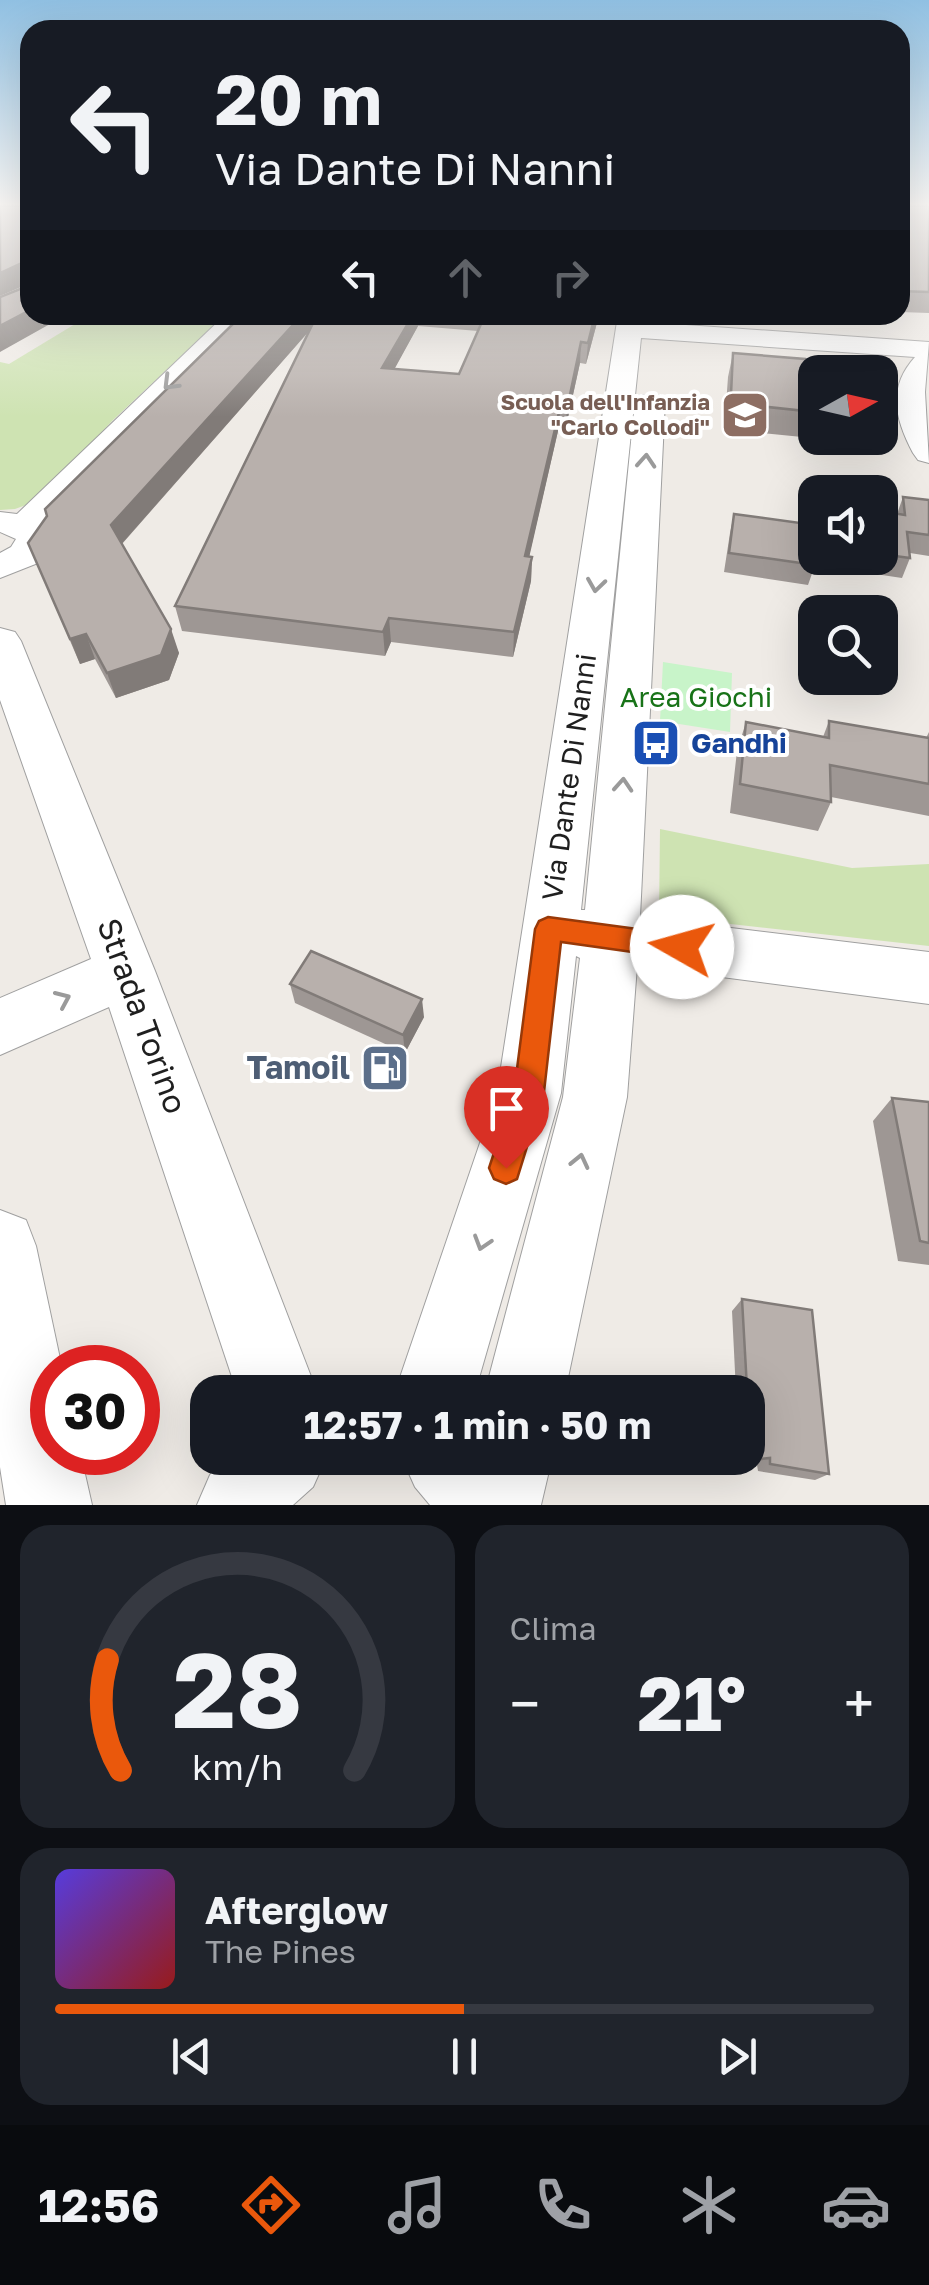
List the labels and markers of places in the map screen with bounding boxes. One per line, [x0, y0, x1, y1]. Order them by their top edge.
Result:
place label: Scuola dell'Infanzia "Carlo Collodi" [500, 388, 710, 440]
school or university icon: Scuola dell'Infanzia "Carlo Collodi" [719, 389, 771, 441]
bus stop icon: Gandhi [630, 717, 682, 769]
place label: Gandhi [691, 726, 787, 759]
fuel station icon: Tamoil [359, 1042, 411, 1094]
place label: Tamoil [247, 1048, 350, 1086]
pin [464, 1066, 549, 1169]

